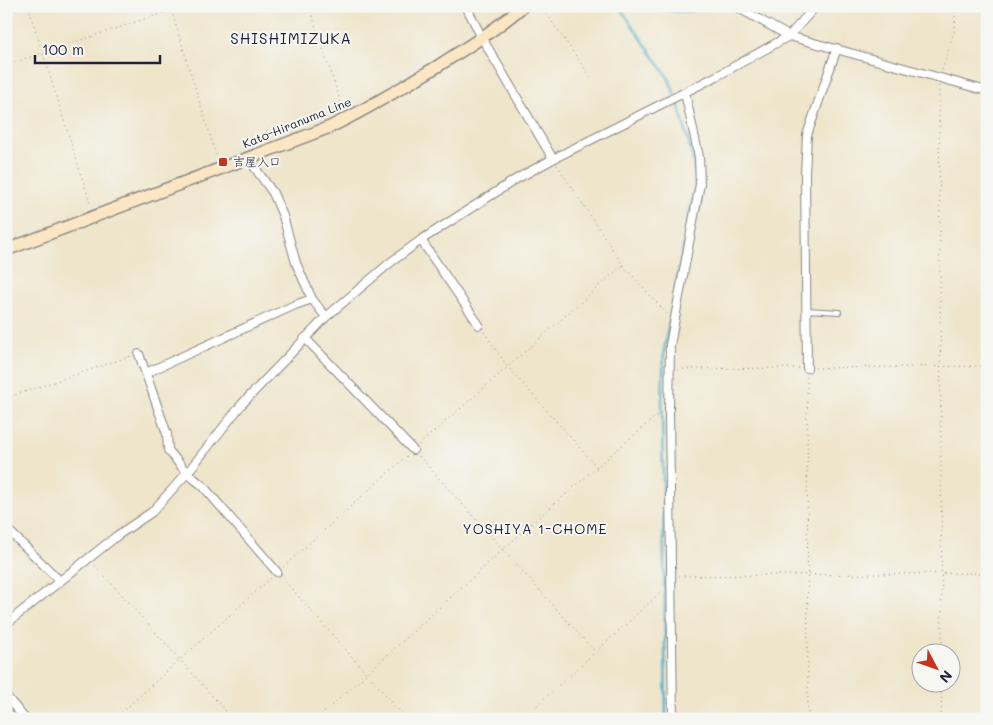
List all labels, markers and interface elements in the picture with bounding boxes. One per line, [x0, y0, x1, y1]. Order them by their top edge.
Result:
district label: SHISHIMIZUKA [230, 28, 352, 48]
scale bar [35, 32, 160, 64]
text: 100 m [42, 39, 84, 59]
street label: Kato-Hiranuma Line [240, 93, 353, 151]
place label: 吉屋入口 [233, 153, 281, 169]
marker: 吉屋入口 [217, 156, 229, 168]
district label: YOSHIYA 1-CHOME [462, 519, 608, 538]
north arrow [910, 642, 960, 692]
text: N [936, 667, 957, 687]

